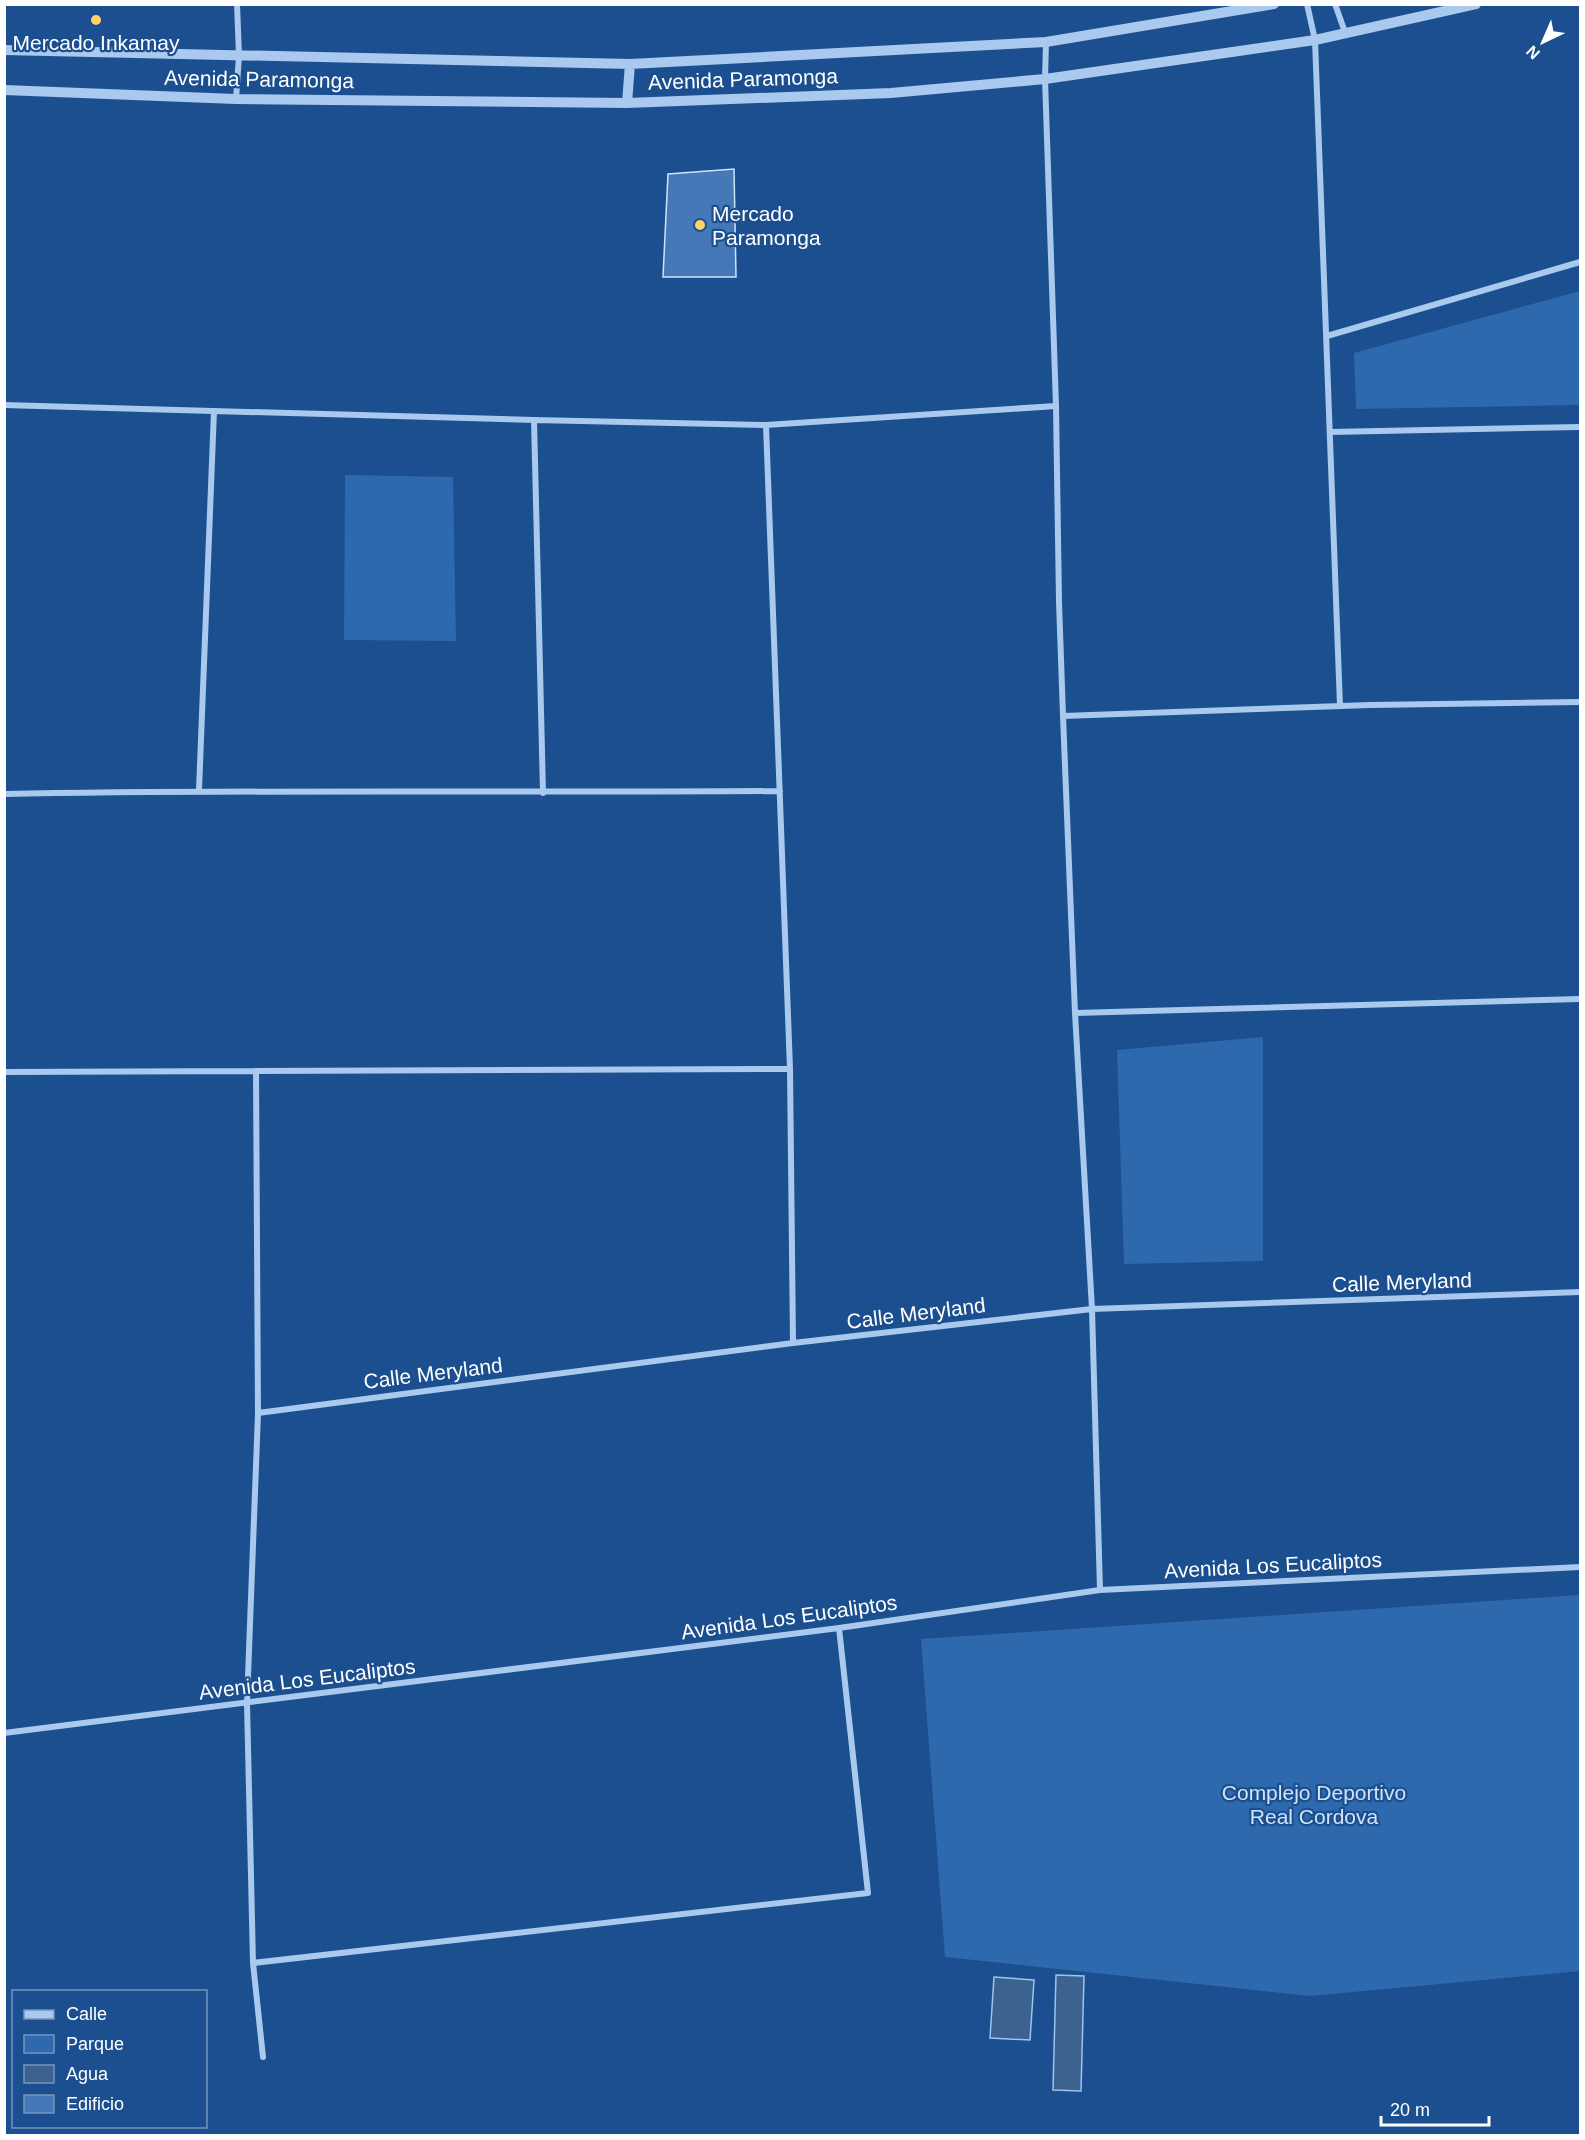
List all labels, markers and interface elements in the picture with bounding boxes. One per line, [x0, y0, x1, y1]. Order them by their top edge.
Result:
north arrow [1513, 12, 1573, 72]
marker: Mercado Inkamay [89, 13, 103, 27]
place label: Mercado Inkamay [13, 31, 180, 54]
text: N [1523, 42, 1543, 63]
street label: Avenida Paramonga [648, 64, 839, 94]
street label: Avenida Paramonga [164, 66, 354, 92]
place label: Mercado Paramonga [712, 202, 821, 249]
marker: Mercado Paramonga [693, 218, 707, 232]
street label: Calle Meryland [1332, 1268, 1472, 1296]
street label: Calle Meryland [845, 1293, 987, 1333]
street label: Calle Meryland [362, 1353, 504, 1393]
street label: Avenida Los Eucaliptos [1164, 1548, 1382, 1582]
street label: Avenida Los Eucaliptos [679, 1590, 899, 1644]
street label: Avenida Los Eucaliptos [197, 1654, 417, 1704]
park label: Complejo Deportivo Real Cordova [1222, 1781, 1406, 1828]
legend [12, 1990, 207, 2128]
text: Calle [66, 2004, 107, 2024]
text: Parque [66, 2034, 124, 2054]
text: Agua [66, 2064, 109, 2084]
scale bar [1381, 2089, 1489, 2127]
text: Edificio [66, 2094, 124, 2114]
text: 20 m [1390, 2100, 1430, 2120]

